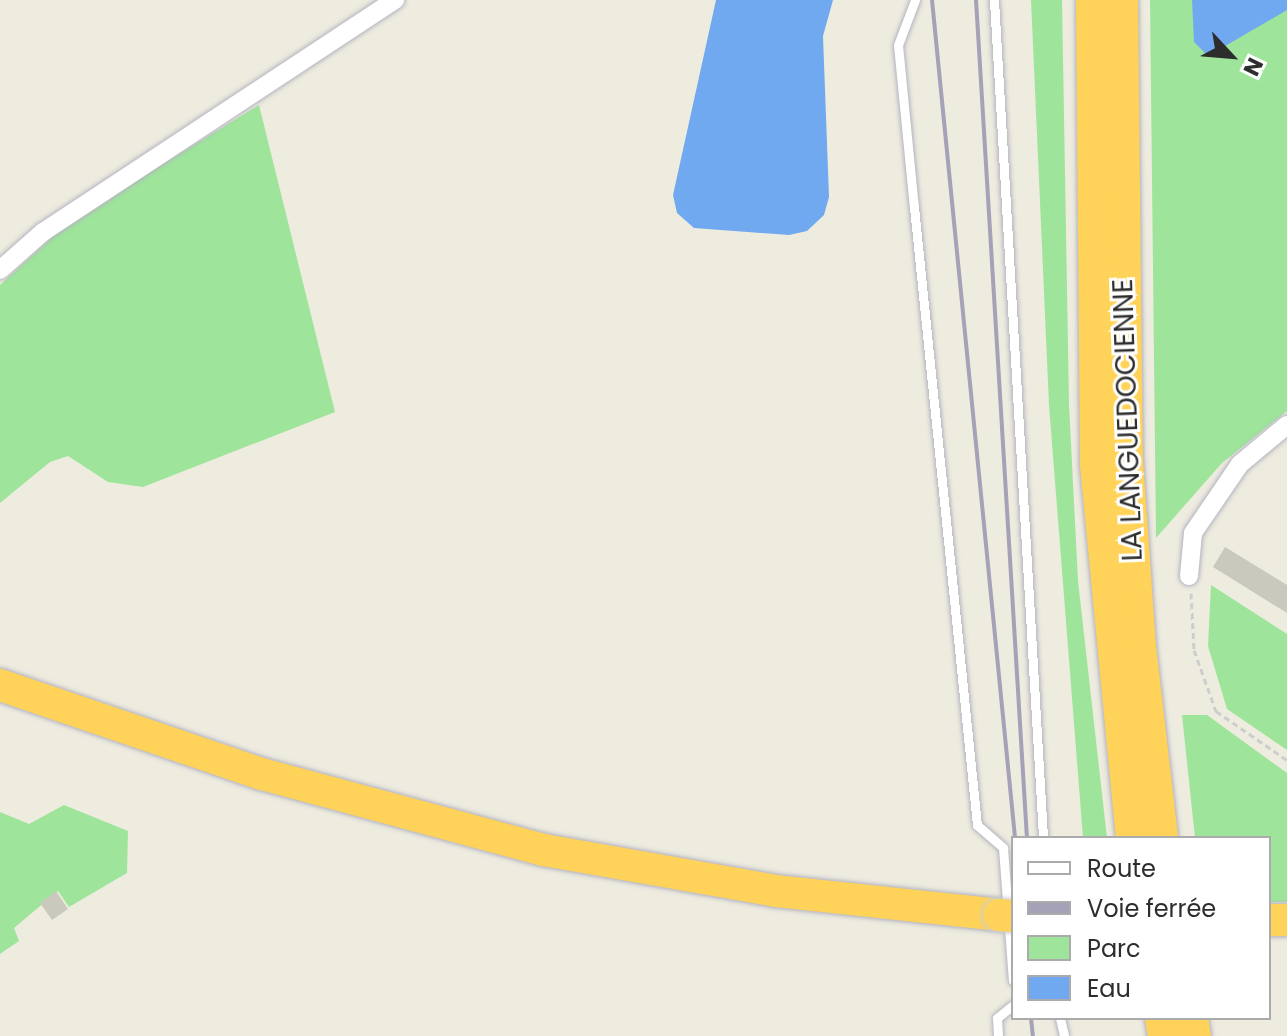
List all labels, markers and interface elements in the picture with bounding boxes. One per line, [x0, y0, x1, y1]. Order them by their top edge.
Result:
north arrow [1191, 16, 1271, 96]
text: N [1235, 53, 1271, 81]
street label: LA LANGUEDOCIENNE [1106, 278, 1150, 562]
legend [1011, 836, 1271, 1020]
text: Route [1087, 852, 1156, 885]
text: Voie ferrée [1087, 892, 1216, 925]
text: Parc [1087, 932, 1141, 965]
text: Eau [1087, 972, 1131, 1005]

